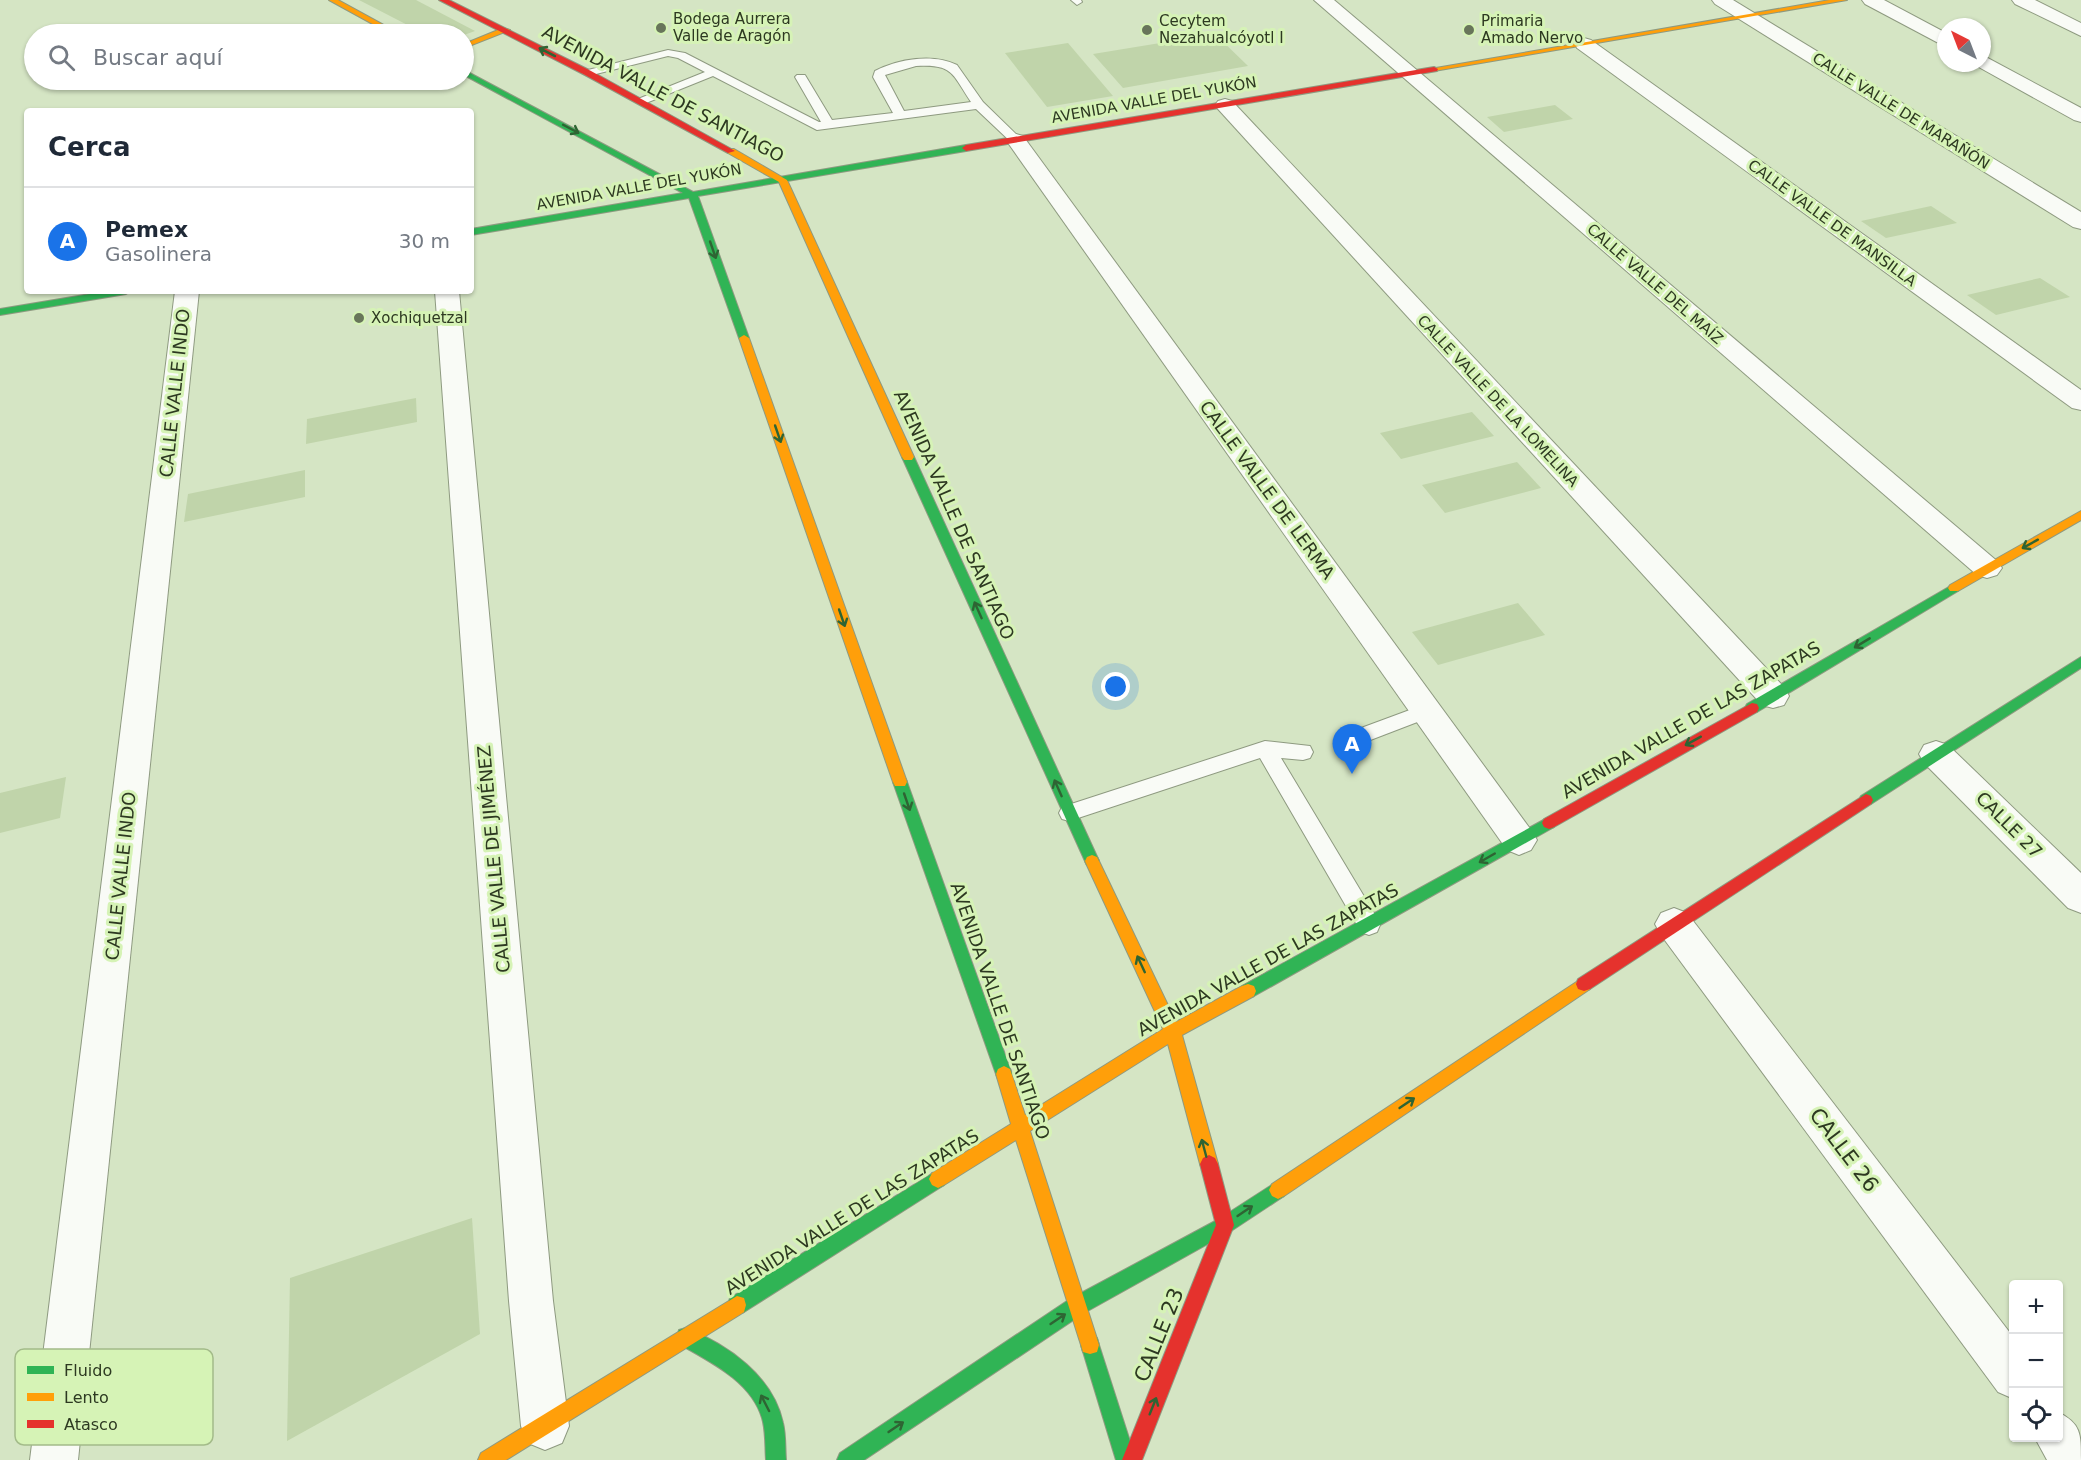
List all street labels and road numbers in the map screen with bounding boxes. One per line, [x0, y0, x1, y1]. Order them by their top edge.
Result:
street label: AVENIDA VALLE DE SANTIAGO [539, 21, 788, 166]
street label: CALLE VALLE DE MARAÑÓN [1809, 48, 1993, 173]
street label: AVENIDA VALLE DEL YUKÓN [1050, 72, 1258, 127]
street label: CALLE VALLE DE MANSILLA [1744, 156, 1920, 291]
street label: AVENIDA VALLE DEL YUKÓN [535, 159, 743, 214]
street label: CALLE VALLE DEL MAÍZ [1583, 219, 1727, 348]
street label: CALLE VALLE INDO [155, 308, 194, 478]
street label: CALLE VALLE DE LA LOMELINA [1414, 311, 1583, 491]
street label: AVENIDA VALLE DE SANTIAGO [890, 387, 1019, 643]
street label: CALLE VALLE DE LERMA [1196, 396, 1340, 584]
street label: AVENIDA VALLE DE LAS ZAPATAS [1558, 637, 1824, 802]
street label: CALLE VALLE DE JIMÉNEZ [473, 744, 514, 974]
street label: CALLE 27 [1972, 787, 2047, 862]
street label: CALLE VALLE INDO [101, 791, 140, 961]
street label: AVENIDA VALLE DE SANTIAGO [946, 879, 1054, 1142]
street label: AVENIDA VALLE DE LAS ZAPATAS [1134, 879, 1402, 1040]
street label: CALLE 26 [1805, 1103, 1883, 1197]
street label: AVENIDA VALLE DE LAS ZAPATAS [721, 1124, 983, 1299]
street label: CALLE 23 [1129, 1285, 1189, 1385]

